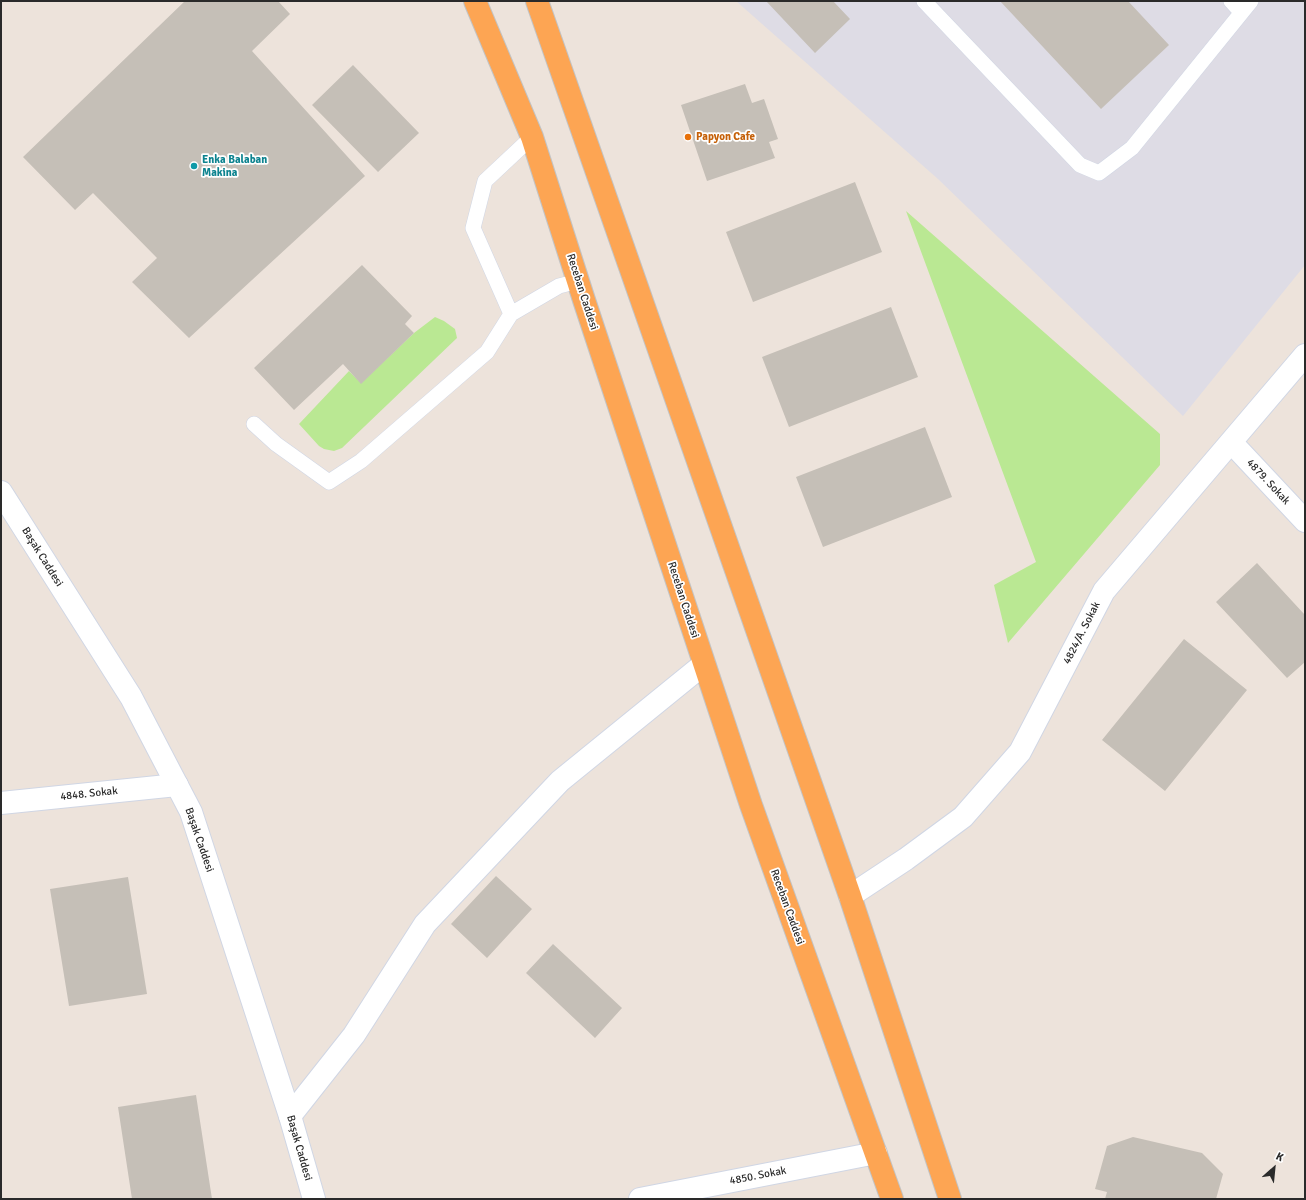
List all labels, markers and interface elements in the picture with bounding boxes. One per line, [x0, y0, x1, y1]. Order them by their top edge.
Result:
place label: Papyon Cafe [696, 130, 755, 144]
marker: Papyon Cafe [683, 132, 693, 142]
place label: Enka Balaban Makina [202, 153, 267, 179]
marker: Enka Balaban Makina [189, 161, 199, 171]
street label: Receban Caddesi [563, 252, 601, 332]
street label: 4879. Sokak [1244, 456, 1292, 508]
street label: Başak Caddesi [18, 525, 66, 589]
street label: Receban Caddesi [664, 560, 702, 640]
street label: 4824/A. Sokak [1061, 600, 1103, 666]
street label: 4848. Sokak [60, 784, 118, 804]
street label: Başak Caddesi [182, 806, 216, 874]
street label: Receban Caddesi [767, 867, 807, 947]
street label: Başak Caddesi [283, 1114, 315, 1182]
north arrow [1254, 1148, 1294, 1188]
text: K [1274, 1150, 1286, 1164]
street label: 4850. Sokak [729, 1164, 787, 1188]

